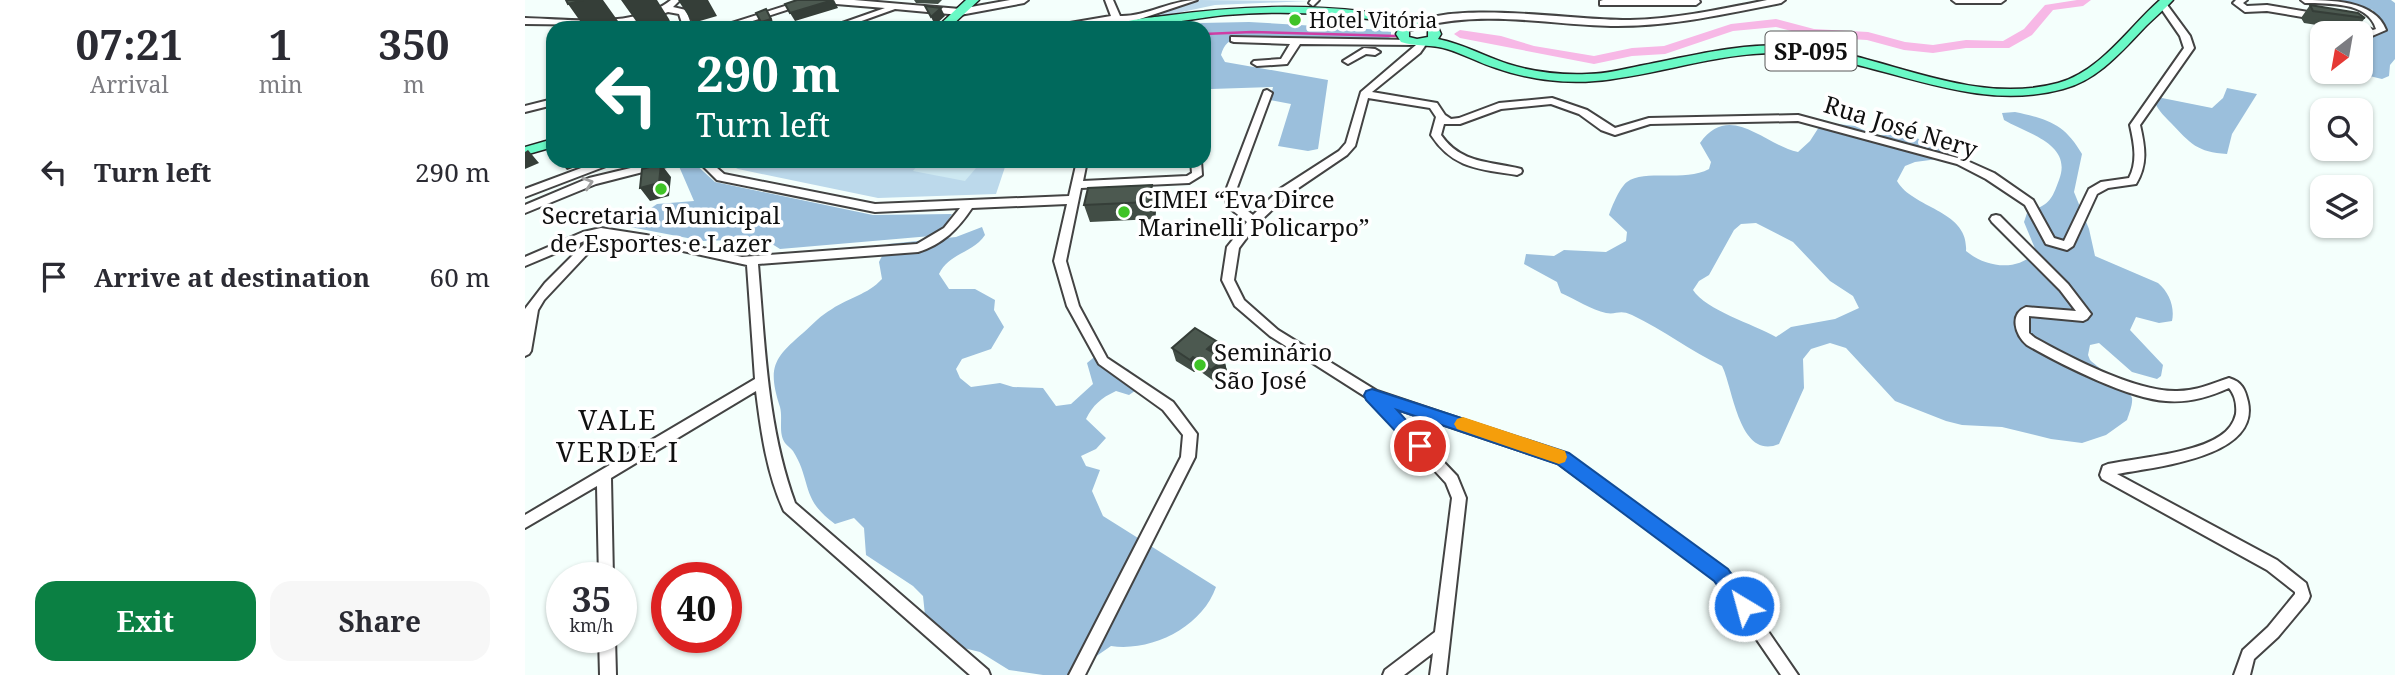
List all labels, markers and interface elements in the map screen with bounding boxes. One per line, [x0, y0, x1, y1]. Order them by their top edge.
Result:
place label: Hotel Vitória [1309, 6, 1437, 34]
marker: Hotel Vitória [1287, 12, 1303, 28]
text: 07:21 [76, 15, 183, 72]
text: 1 [269, 15, 293, 72]
text: 350 [378, 15, 449, 72]
north arrow [2310, 21, 2373, 84]
map controls [2310, 21, 2373, 238]
road number: SP-095 [1765, 32, 1857, 70]
text: 290 m [696, 40, 840, 106]
icon: left [581, 49, 672, 140]
text: Arrival [90, 68, 169, 100]
text: min [259, 68, 303, 100]
text: m [403, 68, 425, 100]
street label: Rua José Nery [1820, 87, 1982, 165]
button: search [2310, 98, 2373, 161]
text: Turn left [696, 103, 830, 146]
icon: left [35, 153, 73, 191]
text: Turn left [94, 154, 211, 190]
text: 290 m [415, 154, 490, 190]
button: layers [2310, 175, 2373, 238]
one-way arrow [582, 177, 594, 191]
marker: Secretaria Municipal de Esportes e Lazer [653, 181, 669, 197]
place label: CIMEI “Eva Dirce Marinelli Policarpo” [1138, 182, 1370, 243]
place label: Secretaria Municipal de Esportes e Lazer [542, 198, 781, 259]
marker: CIMEI “Eva Dirce Marinelli Policarpo” [1116, 204, 1132, 220]
icon: arrive [35, 258, 73, 296]
text: Arrive at destination [94, 259, 370, 295]
text: 60 m [430, 259, 490, 295]
place label: Seminário São José [1214, 335, 1332, 396]
marker: Seminário São José [1192, 357, 1208, 373]
district label: VALE VERDE I [556, 400, 680, 470]
pin [1390, 416, 1450, 476]
icon: arrive [1401, 427, 1439, 465]
speed limit sign: 40 [651, 562, 742, 653]
position arrow [1707, 569, 1781, 643]
text: 35 [572, 575, 611, 622]
button: Exit [35, 581, 256, 661]
button: Share [270, 581, 490, 661]
text: km/h [569, 613, 614, 637]

